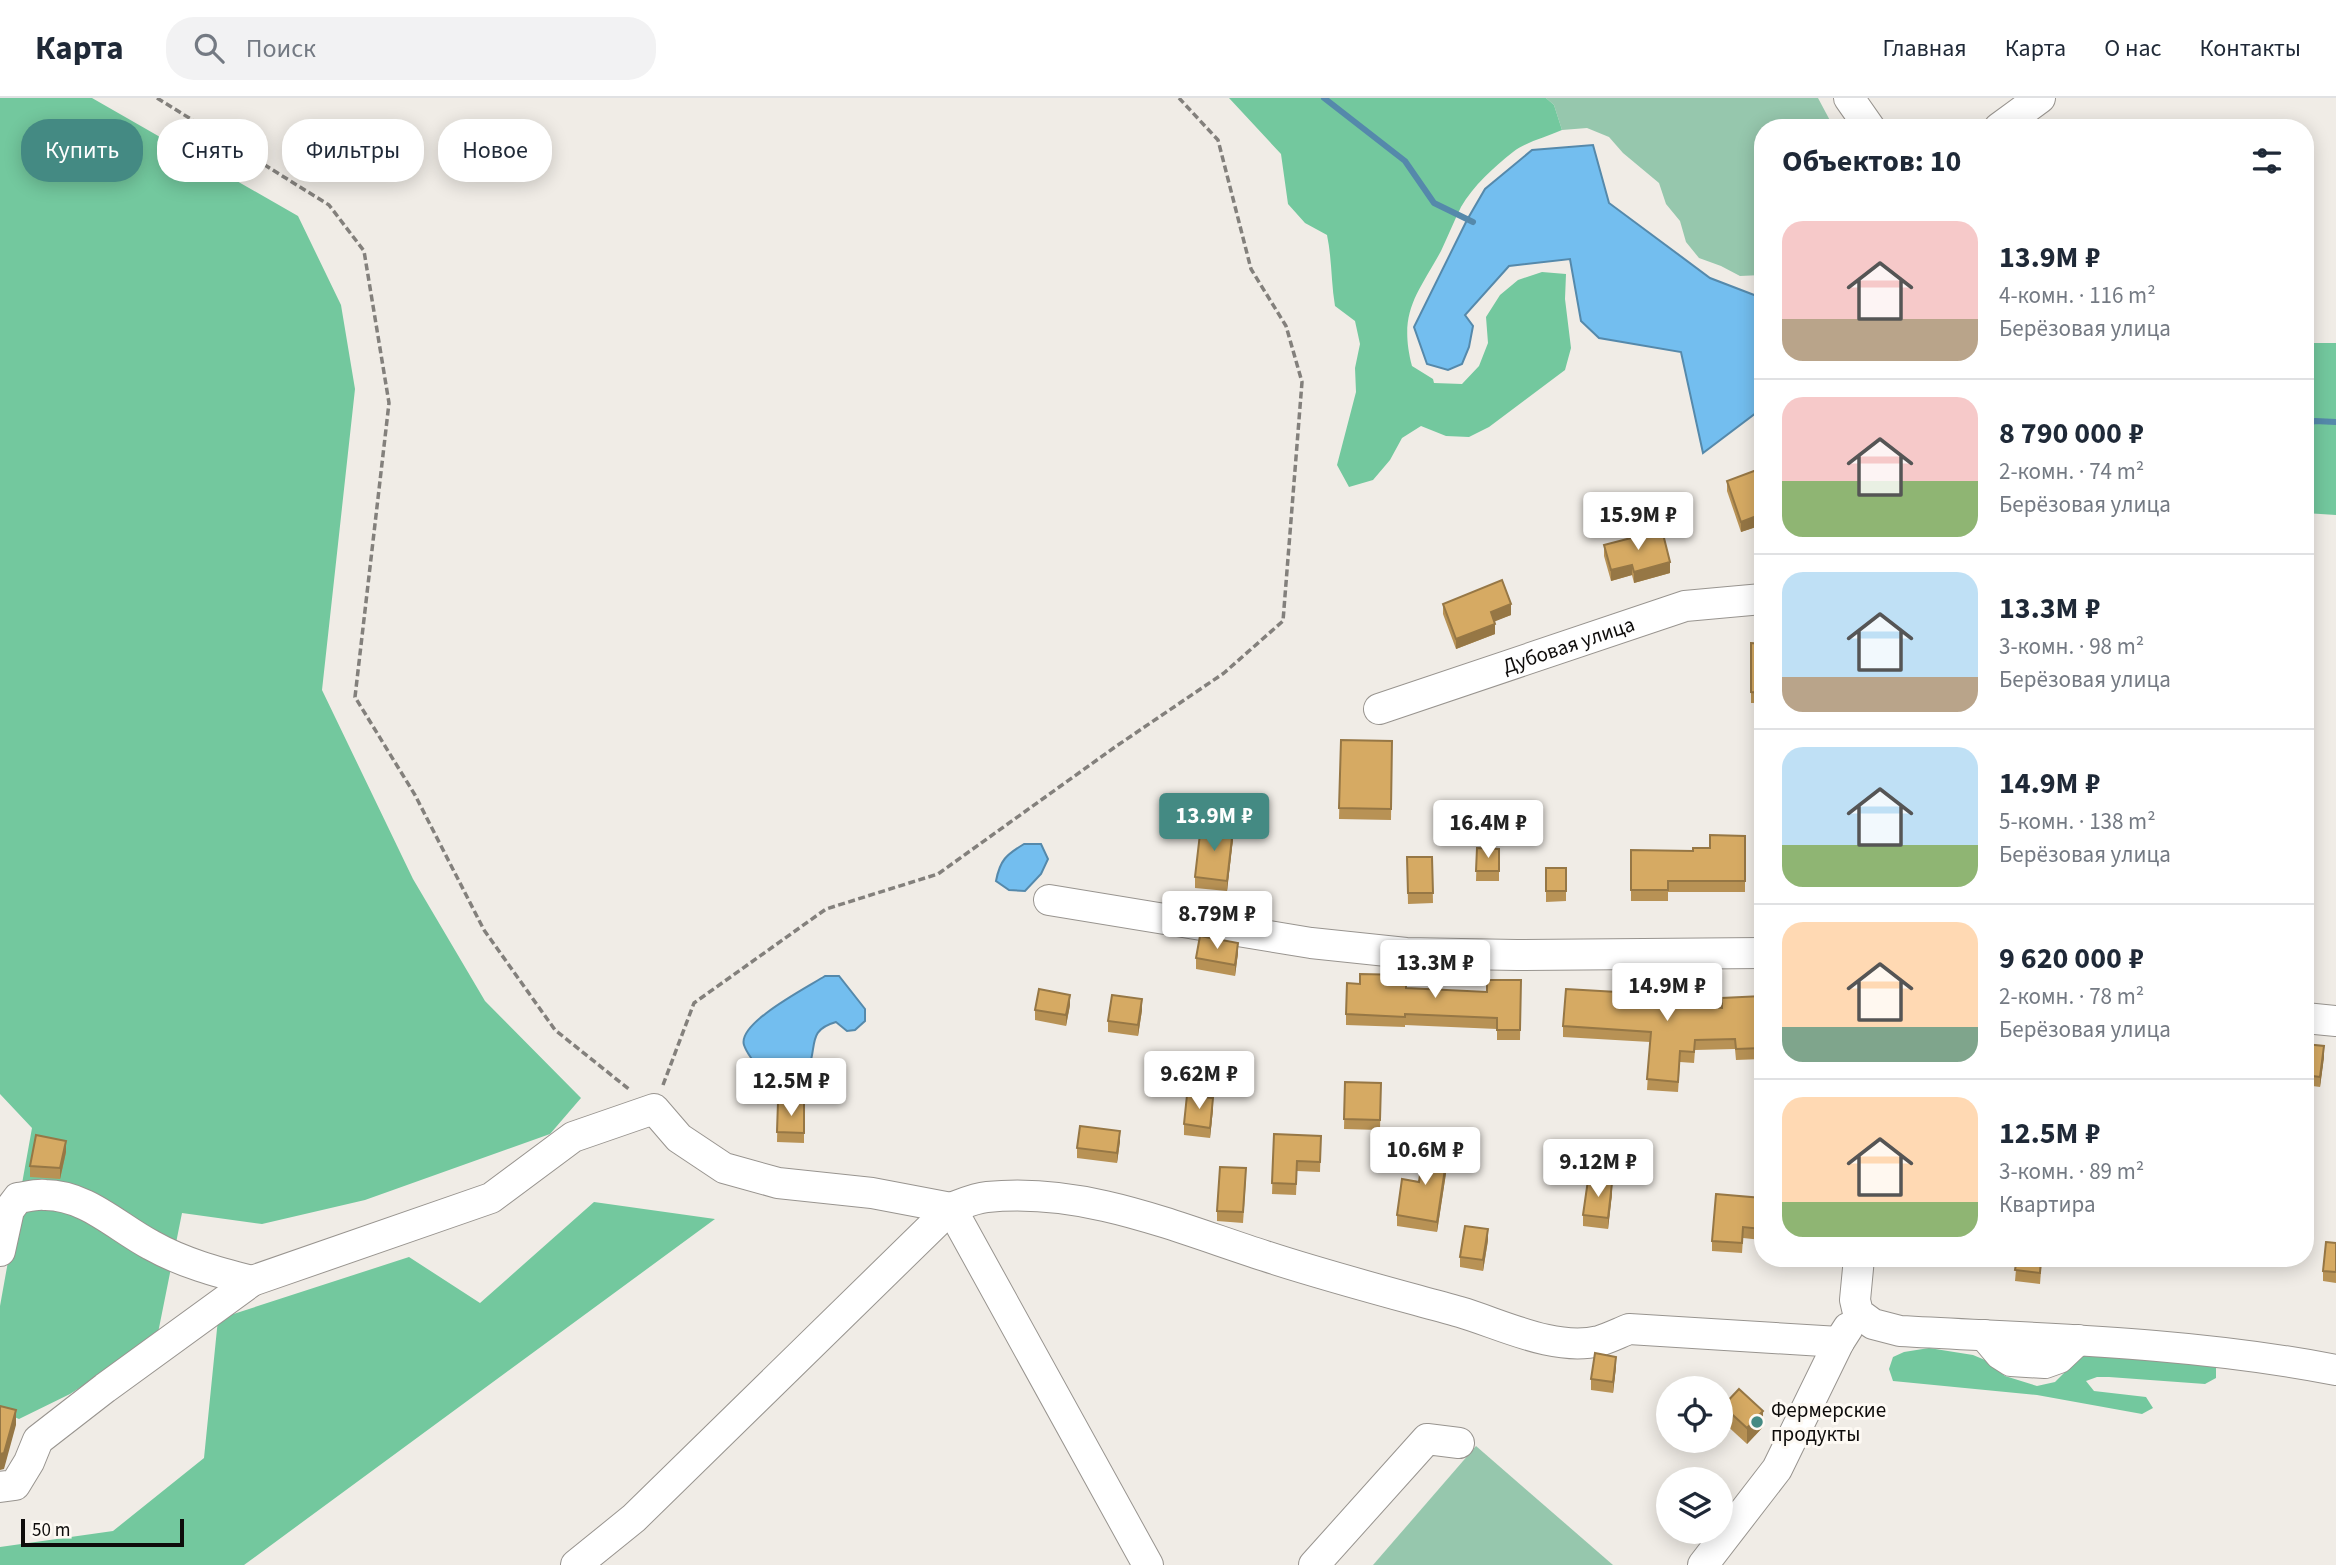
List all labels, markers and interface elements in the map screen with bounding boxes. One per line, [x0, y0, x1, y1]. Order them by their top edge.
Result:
search box [166, 17, 656, 80]
text: Карта [35, 25, 124, 72]
icon: search [190, 29, 228, 67]
text: Поиск [246, 30, 316, 67]
text: Главная [1882, 31, 1967, 66]
text: Карта [2005, 31, 2066, 66]
text: О нас [2104, 31, 2161, 66]
text: Контакты [2199, 31, 2301, 66]
chip: Купить [21, 119, 143, 182]
chip: Снять [157, 119, 268, 182]
chip: Фильтры [282, 119, 424, 182]
chip: Новое [438, 119, 552, 182]
text: Объектов: 10 [1782, 140, 1961, 183]
icon: filters [2248, 142, 2286, 180]
text: 13.9M ₽ [1999, 236, 2100, 279]
icon: home [1838, 249, 1922, 333]
text: 4-комн. · 116 m² [1999, 279, 2156, 312]
text: Берёзовая улица [1999, 312, 2171, 345]
text: 8 790 000 ₽ [1999, 412, 2144, 455]
icon: home [1838, 425, 1922, 509]
text: 2-комн. · 74 m² [1999, 455, 2144, 488]
text: Берёзовая улица [1999, 488, 2171, 521]
pin: 15.9M ₽ [1573, 492, 1703, 552]
text: 15.9M ₽ [1599, 498, 1677, 531]
text: 13.3M ₽ [1999, 587, 2100, 630]
icon: home [1838, 600, 1922, 684]
street label: Дубовая улица [1499, 609, 1639, 681]
text: 3-комн. · 98 m² [1999, 630, 2144, 663]
text: Берёзовая улица [1999, 663, 2171, 696]
text: 14.9M ₽ [1999, 762, 2100, 805]
icon: home [1838, 775, 1922, 859]
pin: 13.9M ₽ [1149, 794, 1279, 853]
text: 13.9M ₽ [1175, 799, 1253, 832]
pin: 16.4M ₽ [1423, 800, 1553, 860]
text: 5-комн. · 138 m² [1999, 805, 2156, 838]
text: 16.4M ₽ [1449, 806, 1527, 839]
text: Берёзовая улица [1999, 838, 2171, 871]
pin: 8.79M ₽ [1152, 892, 1282, 951]
text: 8.79M ₽ [1178, 897, 1256, 930]
text: 9 620 000 ₽ [1999, 937, 2144, 980]
pin: 13.3M ₽ [1370, 940, 1500, 1000]
text: 13.3M ₽ [1396, 946, 1474, 979]
icon: home [1838, 950, 1922, 1034]
pin: 14.9M ₽ [1602, 964, 1732, 1023]
text: 14.9M ₽ [1628, 969, 1706, 1002]
text: 2-комн. · 78 m² [1999, 980, 2144, 1013]
text: Берёзовая улица [1999, 1013, 2171, 1046]
pin: 9.62M ₽ [1134, 1052, 1264, 1111]
text: 9.62M ₽ [1160, 1057, 1238, 1090]
pin: 12.5M ₽ [726, 1058, 856, 1118]
text: 12.5M ₽ [752, 1064, 830, 1097]
text: 12.5M ₽ [1999, 1112, 2100, 1155]
icon: home [1838, 1125, 1922, 1209]
pin: 10.6M ₽ [1360, 1128, 1490, 1187]
text: 10.6M ₽ [1386, 1133, 1464, 1166]
pin: 9.12M ₽ [1533, 1140, 1663, 1199]
text: 9.12M ₽ [1559, 1145, 1637, 1178]
text: 3-комн. · 89 m² [1999, 1155, 2144, 1188]
text: Квартира [1999, 1188, 2096, 1221]
map controls [1656, 1376, 1733, 1544]
button: locate [1656, 1376, 1733, 1453]
place label: Фермерские продукты [1771, 1395, 1886, 1449]
marker: Фермерские продукты [1749, 1414, 1765, 1430]
button: layers [1656, 1467, 1733, 1544]
scale bar [21, 1516, 184, 1548]
text: 50 m [32, 1517, 70, 1544]

